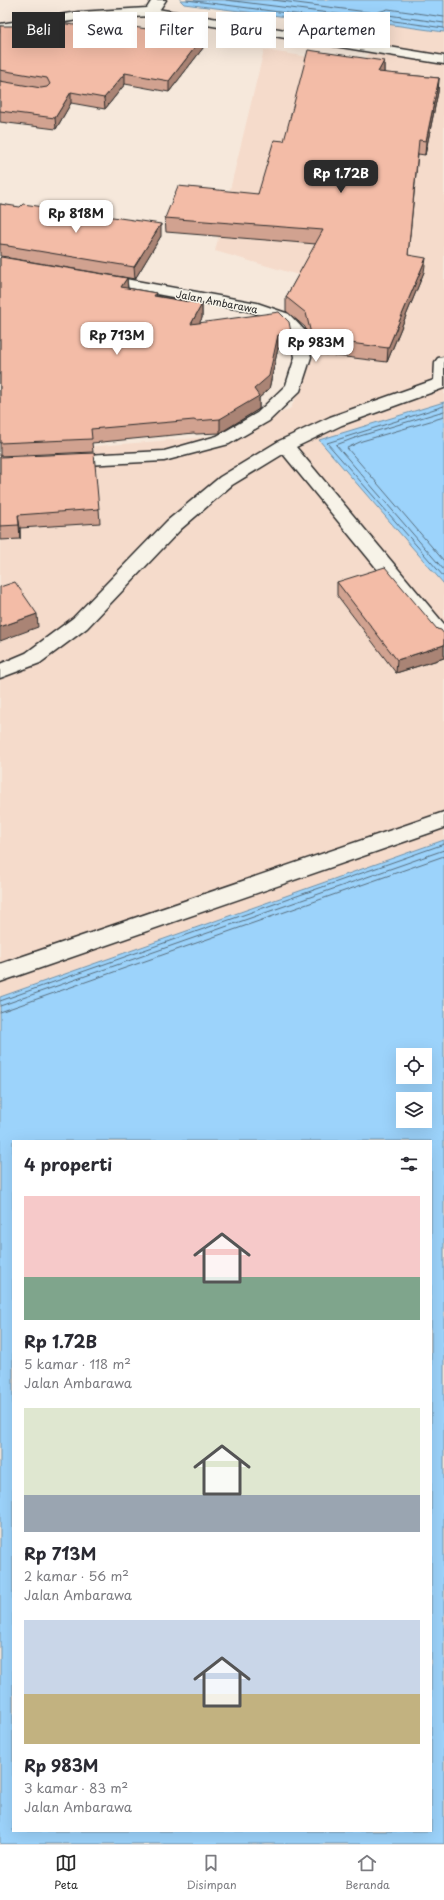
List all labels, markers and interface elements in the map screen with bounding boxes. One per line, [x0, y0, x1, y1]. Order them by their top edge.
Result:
chip: Beli [12, 12, 65, 48]
chip: Sewa [73, 12, 137, 48]
chip: Filter [145, 12, 208, 48]
chip: Baru [216, 12, 276, 48]
chip: Apartemen [284, 12, 390, 48]
pin: Rp 1.72B [300, 160, 382, 194]
text: Rp 1.72B [313, 163, 369, 182]
pin: Rp 818M [39, 200, 113, 234]
text: Rp 818M [48, 203, 104, 222]
street label: Jalan Ambarawa [175, 286, 260, 316]
pin: Rp 713M [80, 322, 154, 356]
text: Rp 713M [89, 325, 145, 344]
pin: Rp 983M [279, 329, 353, 363]
text: Rp 983M [288, 332, 344, 351]
map controls [396, 1048, 432, 1128]
button: locate [396, 1048, 432, 1084]
button: layers [396, 1092, 432, 1128]
text: 4 properti [24, 1151, 112, 1177]
icon: filters [398, 1153, 420, 1175]
icon: home [186, 1222, 258, 1294]
text: Rp 1.72B [24, 1328, 97, 1354]
text: 5 kamar · 118 m² [24, 1354, 131, 1373]
text: Jalan Ambarawa [24, 1373, 132, 1392]
icon: home [186, 1434, 258, 1506]
text: Rp 713M [24, 1540, 96, 1566]
text: 2 kamar · 56 m² [24, 1566, 129, 1585]
text: Jalan Ambarawa [24, 1585, 132, 1604]
icon: home [186, 1646, 258, 1718]
text: Rp 983M [24, 1752, 98, 1778]
text: 3 kamar · 83 m² [24, 1778, 128, 1797]
text: Jalan Ambarawa [24, 1797, 132, 1816]
tab: Peta [54, 1852, 78, 1893]
tab: Disimpan [186, 1852, 237, 1893]
tab: Beranda [345, 1852, 390, 1893]

